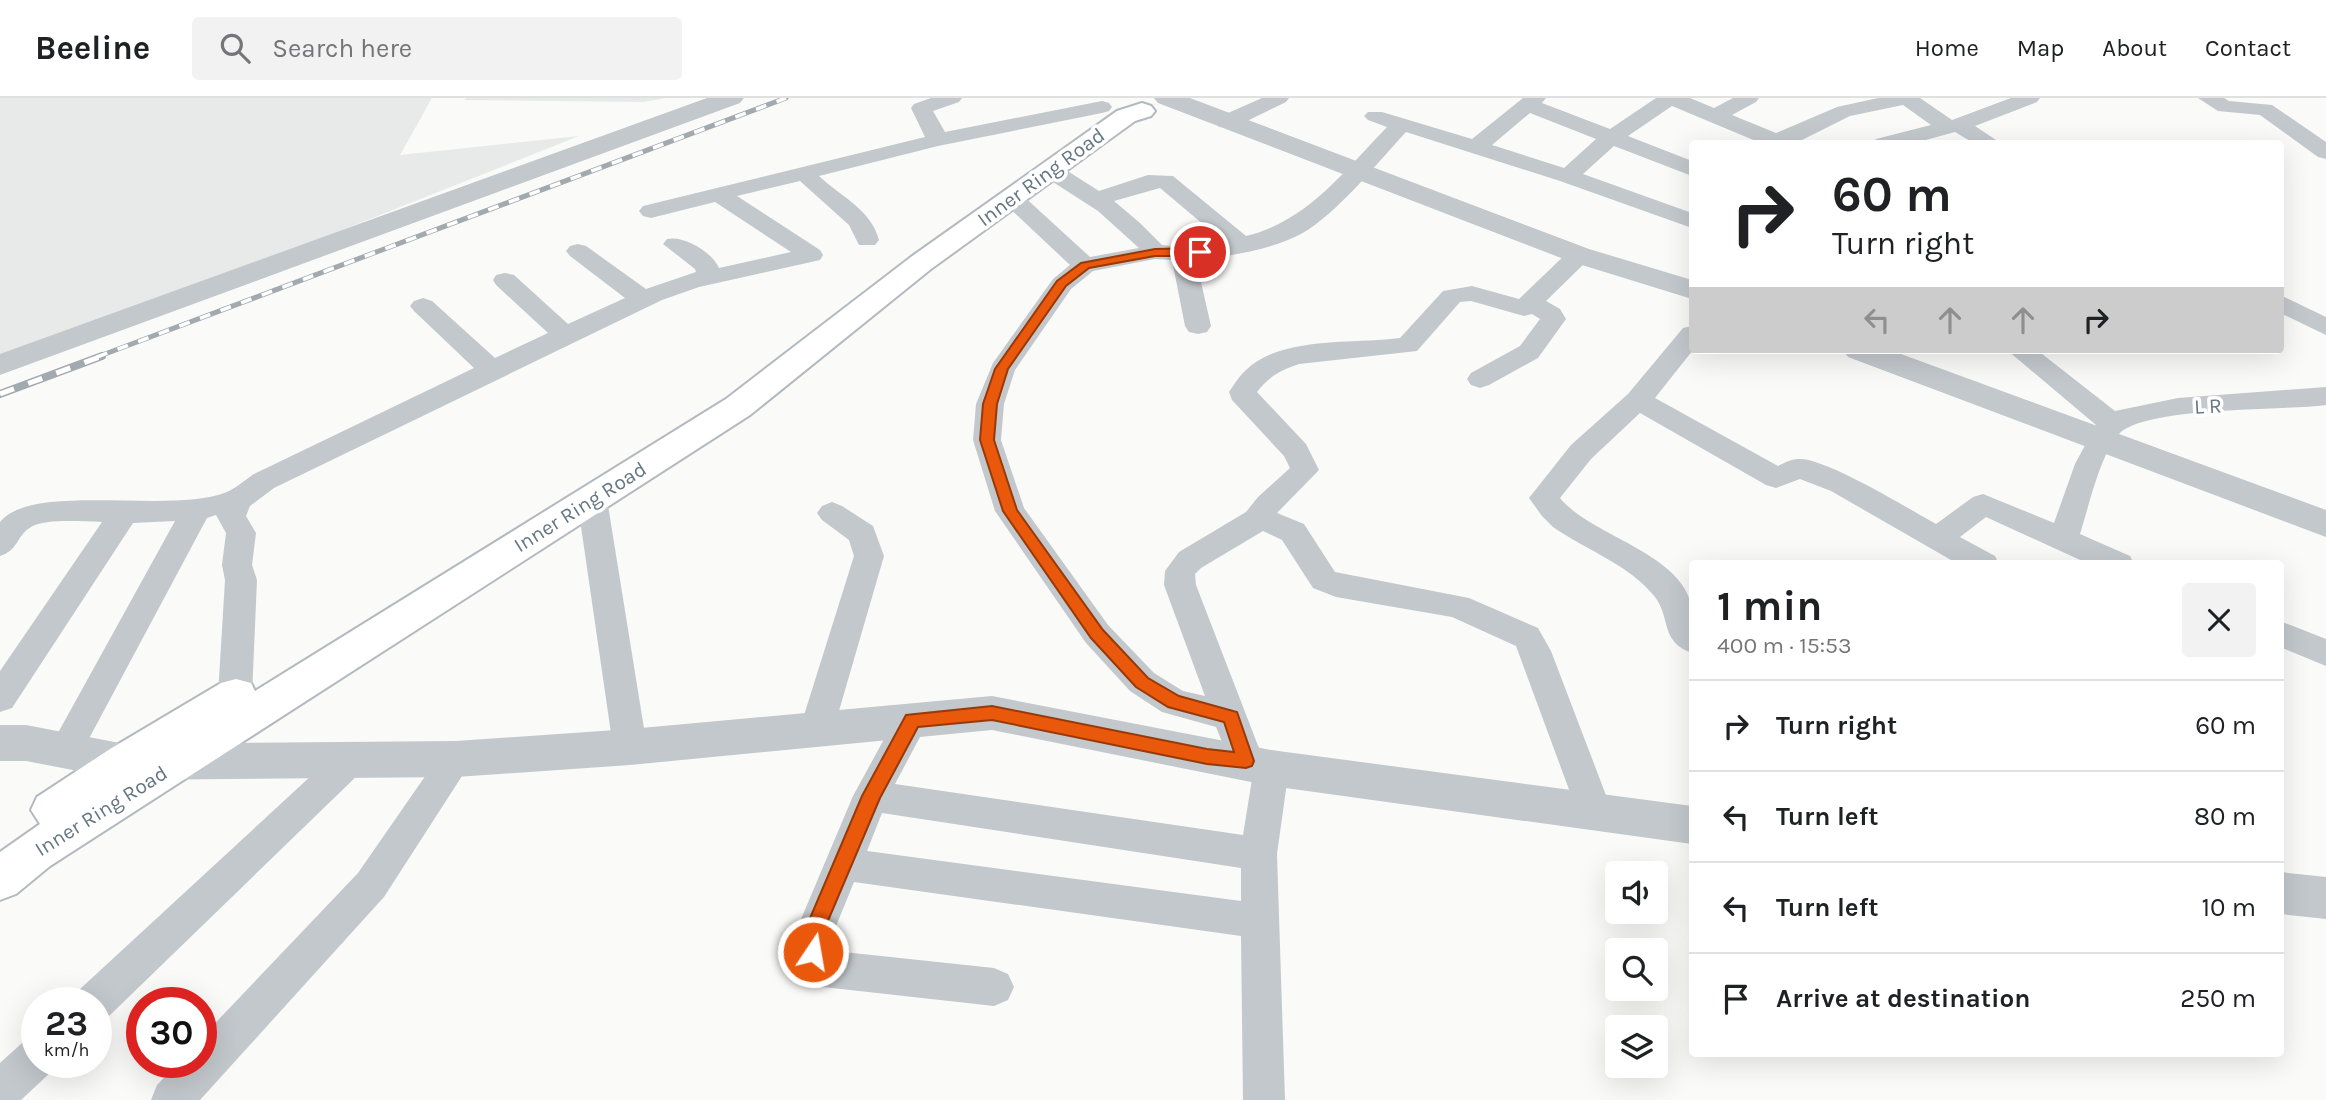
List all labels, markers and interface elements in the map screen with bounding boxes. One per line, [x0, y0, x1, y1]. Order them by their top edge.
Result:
search box [192, 17, 682, 80]
text: Beeline [35, 29, 150, 67]
icon: search [216, 29, 254, 67]
text: Search here [272, 33, 412, 64]
text: Home [1915, 34, 1979, 62]
text: Map [2017, 34, 2064, 62]
text: About [2102, 34, 2167, 62]
text: Contact [2205, 34, 2291, 62]
street label: Inner Ring Road [973, 123, 1109, 231]
text: 60 m [1832, 166, 1952, 223]
icon: right [1717, 168, 1808, 259]
pin [1170, 222, 1230, 282]
text: Turn right [1832, 225, 1974, 262]
icon: arrive [1181, 233, 1219, 271]
icon: left [1858, 301, 1896, 339]
icon: ahead [1931, 301, 1969, 339]
icon: ahead [2004, 301, 2042, 339]
icon: right [2077, 301, 2115, 339]
street label: L R [2194, 393, 2222, 419]
street label: Inner Ring Road [509, 457, 651, 557]
text: 1 min [1717, 581, 1822, 631]
button: close [2182, 583, 2256, 657]
text: 400 m · 15:53 [1717, 632, 1852, 659]
icon: right [1717, 707, 1755, 745]
text: Turn right [1776, 710, 1897, 741]
text: 60 m [2195, 710, 2256, 741]
street label: Inner Ring Road [30, 761, 172, 861]
icon: left [1717, 798, 1755, 836]
text: Turn left [1776, 801, 1878, 832]
text: 80 m [2194, 801, 2256, 832]
map controls [1605, 861, 1668, 1078]
button: sound [1605, 861, 1668, 924]
icon: left [1717, 889, 1755, 927]
text: Turn left [1776, 892, 1878, 923]
text: 10 m [2201, 892, 2256, 923]
position arrow [776, 915, 850, 989]
button: search [1605, 938, 1668, 1001]
icon: arrive [1717, 980, 1755, 1018]
text: Arrive at destination [1776, 983, 2030, 1014]
text: 250 m [2180, 983, 2256, 1014]
speed limit sign: 30 [126, 987, 217, 1078]
text: 23 [45, 1003, 88, 1044]
button: layers [1605, 1015, 1668, 1078]
text: km/h [44, 1039, 89, 1061]

